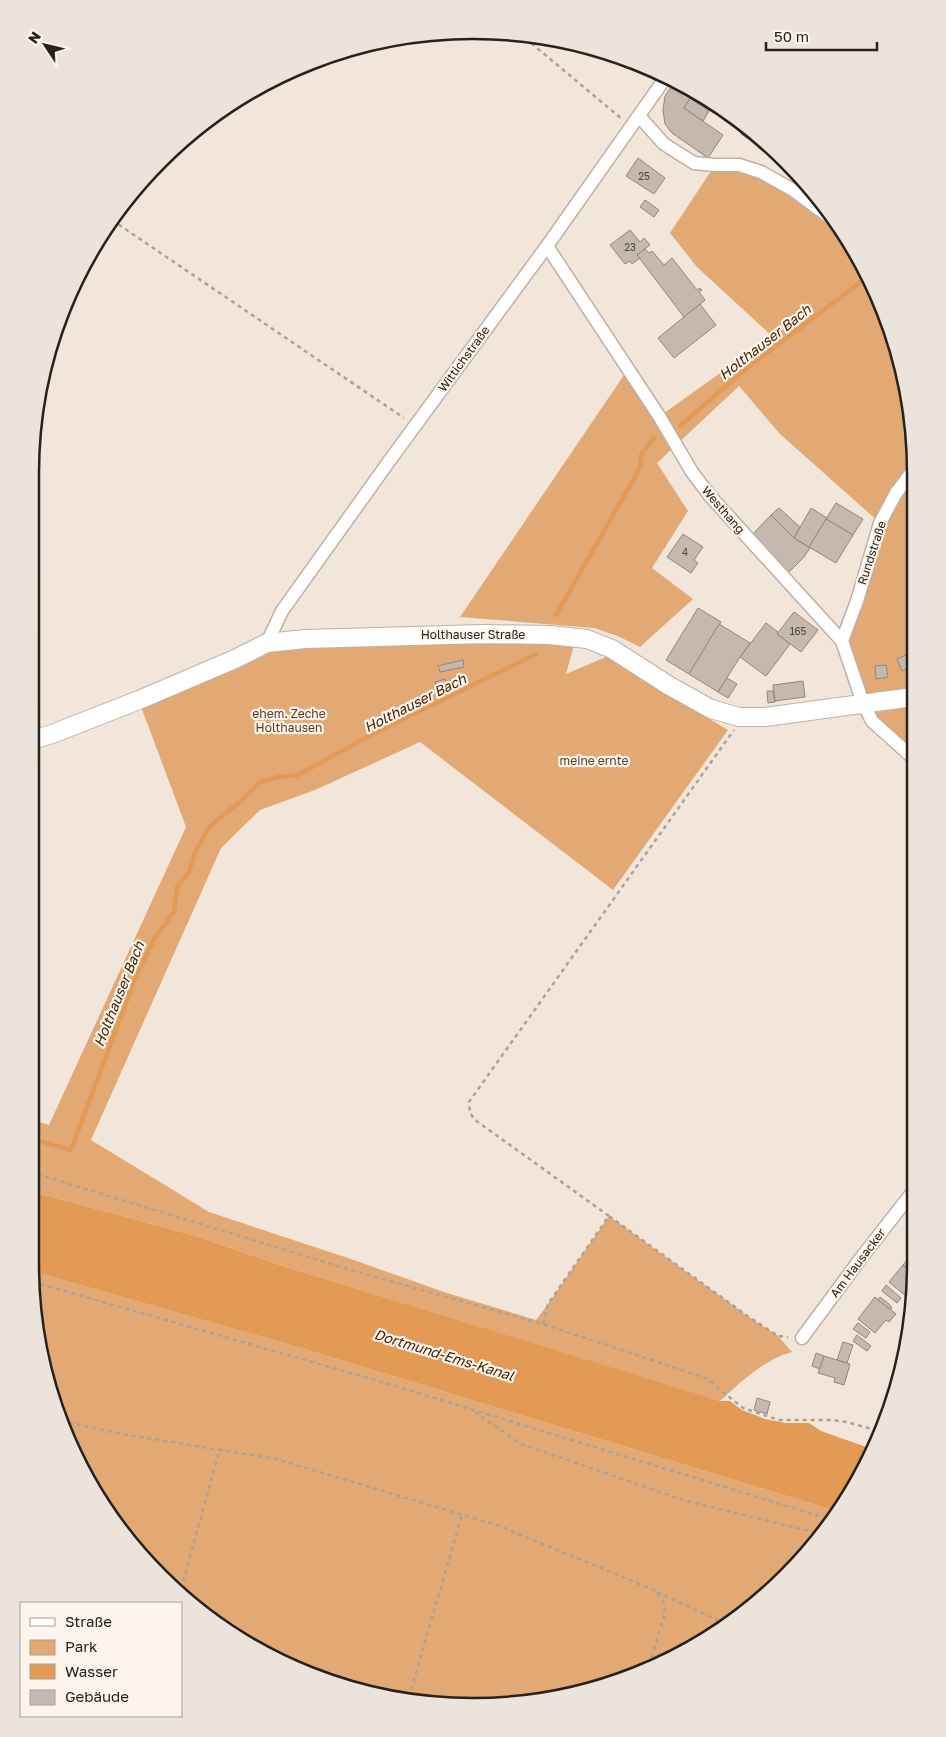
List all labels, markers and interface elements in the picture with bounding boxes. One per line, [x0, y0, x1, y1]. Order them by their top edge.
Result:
north arrow [20, 20, 70, 70]
scale bar [766, 20, 877, 52]
text: 50 m [774, 27, 809, 45]
text: N [24, 28, 44, 46]
house number: 25 [638, 170, 650, 182]
house number: 23 [624, 241, 636, 253]
water label: Holthauser Bach [715, 300, 815, 383]
street label: Wittichstraße [435, 323, 493, 395]
street label: Westhang [699, 483, 748, 537]
street label: Rundstraße [854, 519, 889, 587]
house number: 4 [682, 546, 688, 558]
house number: 165 [790, 625, 807, 637]
street label: Holthauser Straße [421, 627, 525, 642]
water label: Holthauser Bach [361, 669, 470, 736]
park label: ehem. Zeche Holthausen [252, 706, 326, 735]
park label: meine ernte [560, 753, 628, 768]
water label: Holthauser Bach [90, 937, 148, 1049]
street label: Am Hausacker [827, 1225, 889, 1300]
water label: Dortmund-Ems-Kanal [372, 1325, 516, 1384]
legend [20, 1602, 182, 1717]
text: Straße [65, 1612, 112, 1630]
text: Park [65, 1637, 98, 1655]
text: Wasser [65, 1662, 118, 1680]
text: Gebäude [65, 1687, 129, 1705]

